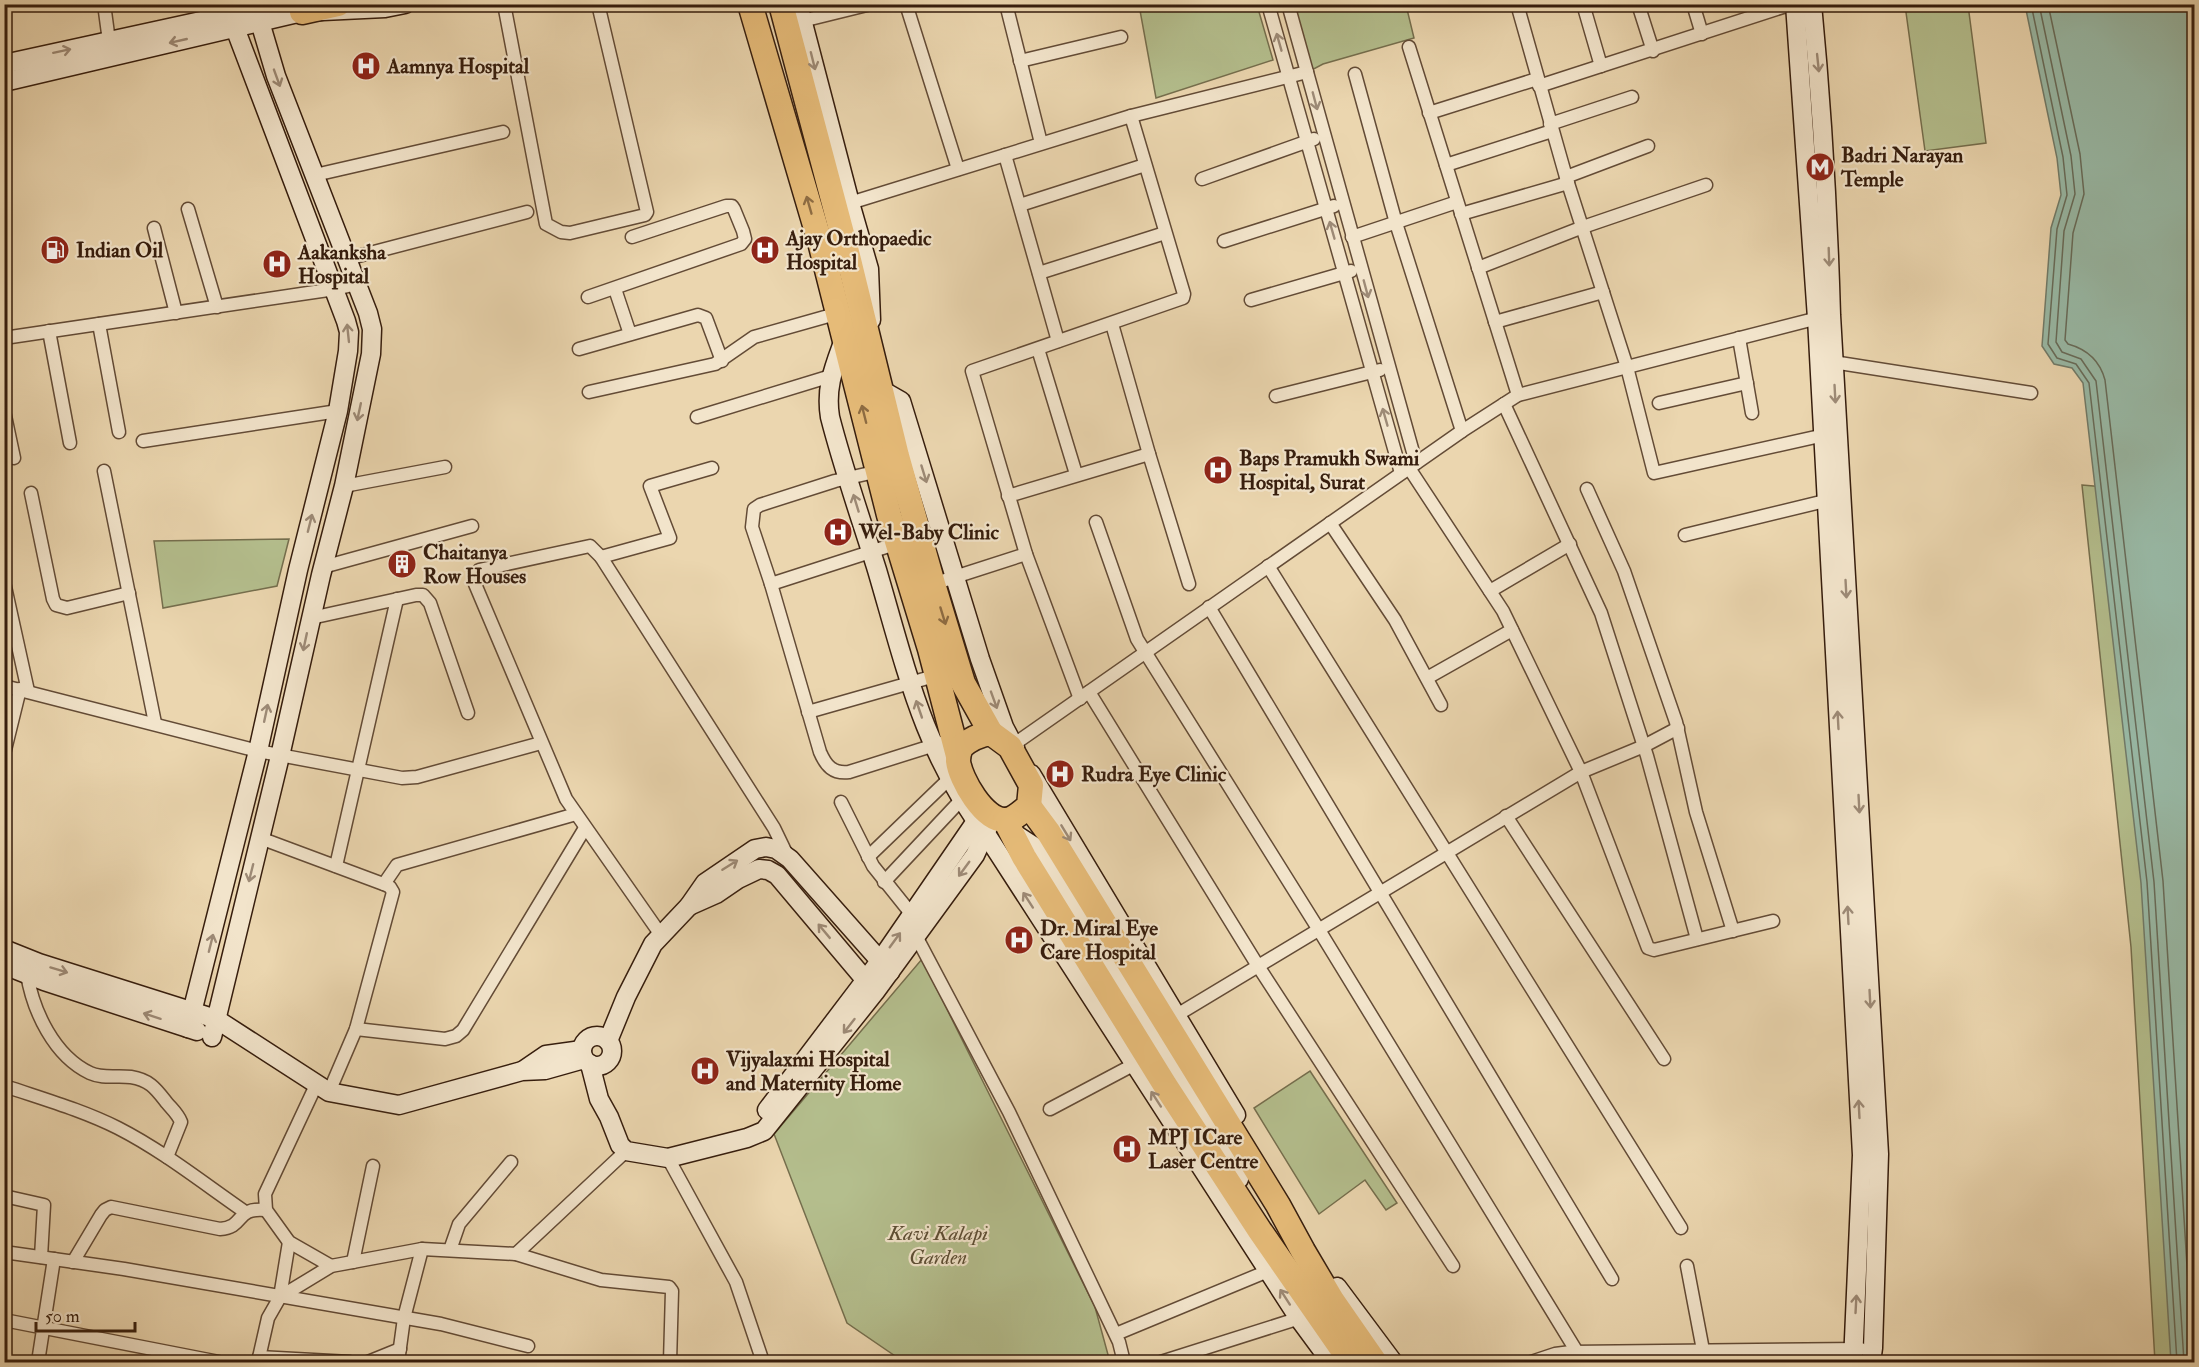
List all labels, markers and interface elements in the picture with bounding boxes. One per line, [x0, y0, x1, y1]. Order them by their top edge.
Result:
one-way arrow [1272, 33, 1284, 52]
one-way arrow [169, 36, 188, 48]
one-way arrow [52, 45, 71, 57]
hospital icon: Aamnya Hospital [350, 50, 382, 82]
one-way arrow [807, 51, 819, 70]
one-way arrow [1813, 52, 1824, 72]
place label: Aamnya Hospital [386, 53, 530, 80]
one-way arrow [273, 68, 284, 87]
one-way arrow [1309, 92, 1321, 111]
place label: Badri Narayan Temple [1840, 142, 1964, 193]
metro station icon: Badri Narayan Temple [1804, 151, 1836, 183]
one-way arrow [803, 196, 814, 215]
one-way arrow [1326, 220, 1338, 239]
place label: Ajay Orthopaedic Hospital [785, 225, 932, 276]
fuel station icon: Indian Oil [39, 234, 71, 266]
hospital icon: Ajay Orthopaedic Hospital [749, 234, 781, 266]
place label: Indian Oil [76, 237, 164, 264]
place label: Aakanksha Hospital [297, 239, 387, 290]
one-way arrow [1823, 247, 1835, 267]
hospital icon: Aakanksha Hospital [261, 248, 293, 280]
one-way arrow [1361, 280, 1373, 299]
one-way arrow [342, 323, 353, 343]
one-way arrow [1830, 383, 1841, 403]
one-way arrow [353, 401, 364, 421]
one-way arrow [858, 405, 870, 424]
one-way arrow [1379, 408, 1390, 427]
place label: Baps Pramukh Swami Hospital, Surat [1239, 445, 1420, 496]
hospital icon: Baps Pramukh Swami Hospital, Surat [1202, 454, 1234, 486]
one-way arrow [919, 464, 930, 483]
one-way arrow [850, 494, 861, 513]
one-way arrow [305, 514, 316, 533]
hospital icon: Wel-Baby Clinic [822, 516, 854, 548]
place label: Wel-Baby Clinic [858, 519, 999, 546]
place label: Chaitanya Row Houses [423, 539, 526, 590]
building icon: Chaitanya Row Houses [386, 548, 418, 580]
one-way arrow [1841, 578, 1852, 598]
one-way arrow [938, 606, 949, 625]
one-way arrow [299, 632, 310, 651]
one-way arrow [990, 690, 1001, 709]
one-way arrow [913, 700, 924, 719]
one-way arrow [261, 704, 273, 723]
one-way arrow [1832, 710, 1843, 730]
hospital icon: Rudra Eye Clinic [1044, 758, 1076, 790]
place label: Rudra Eye Clinic [1081, 761, 1227, 788]
one-way arrow [1853, 794, 1864, 814]
one-way arrow [1061, 824, 1073, 841]
one-way arrow [721, 858, 738, 870]
one-way arrow [958, 860, 971, 876]
one-way arrow [245, 863, 257, 882]
one-way arrow [1021, 891, 1034, 908]
one-way arrow [1842, 905, 1853, 925]
place label: Dr. Miral Eye Care Hospital [1040, 915, 1158, 966]
one-way arrow [817, 924, 831, 939]
hospital icon: Dr. Miral Eye Care Hospital [1003, 924, 1035, 956]
one-way arrow [889, 933, 901, 949]
one-way arrow [205, 934, 217, 953]
one-way arrow [49, 965, 68, 976]
one-way arrow [1865, 988, 1876, 1008]
one-way arrow [143, 1010, 162, 1021]
one-way arrow [842, 1017, 855, 1033]
place label: Vijyalaxmi Hospital and Maternity Home [725, 1046, 901, 1097]
hospital icon: Vijyalaxmi Hospital and Maternity Home [689, 1055, 721, 1087]
one-way arrow [1150, 1091, 1162, 1108]
one-way arrow [1853, 1100, 1864, 1120]
place label: MPJ ICare Laser Centre [1147, 1124, 1259, 1175]
hospital icon: MPJ ICare Laser Centre [1111, 1133, 1143, 1165]
park label: Kavi Kalapi Garden [887, 1220, 988, 1271]
one-way arrow [1279, 1289, 1292, 1306]
scale bar [36, 1295, 135, 1333]
one-way arrow [1850, 1295, 1861, 1315]
text: 50 m [45, 1305, 80, 1328]

